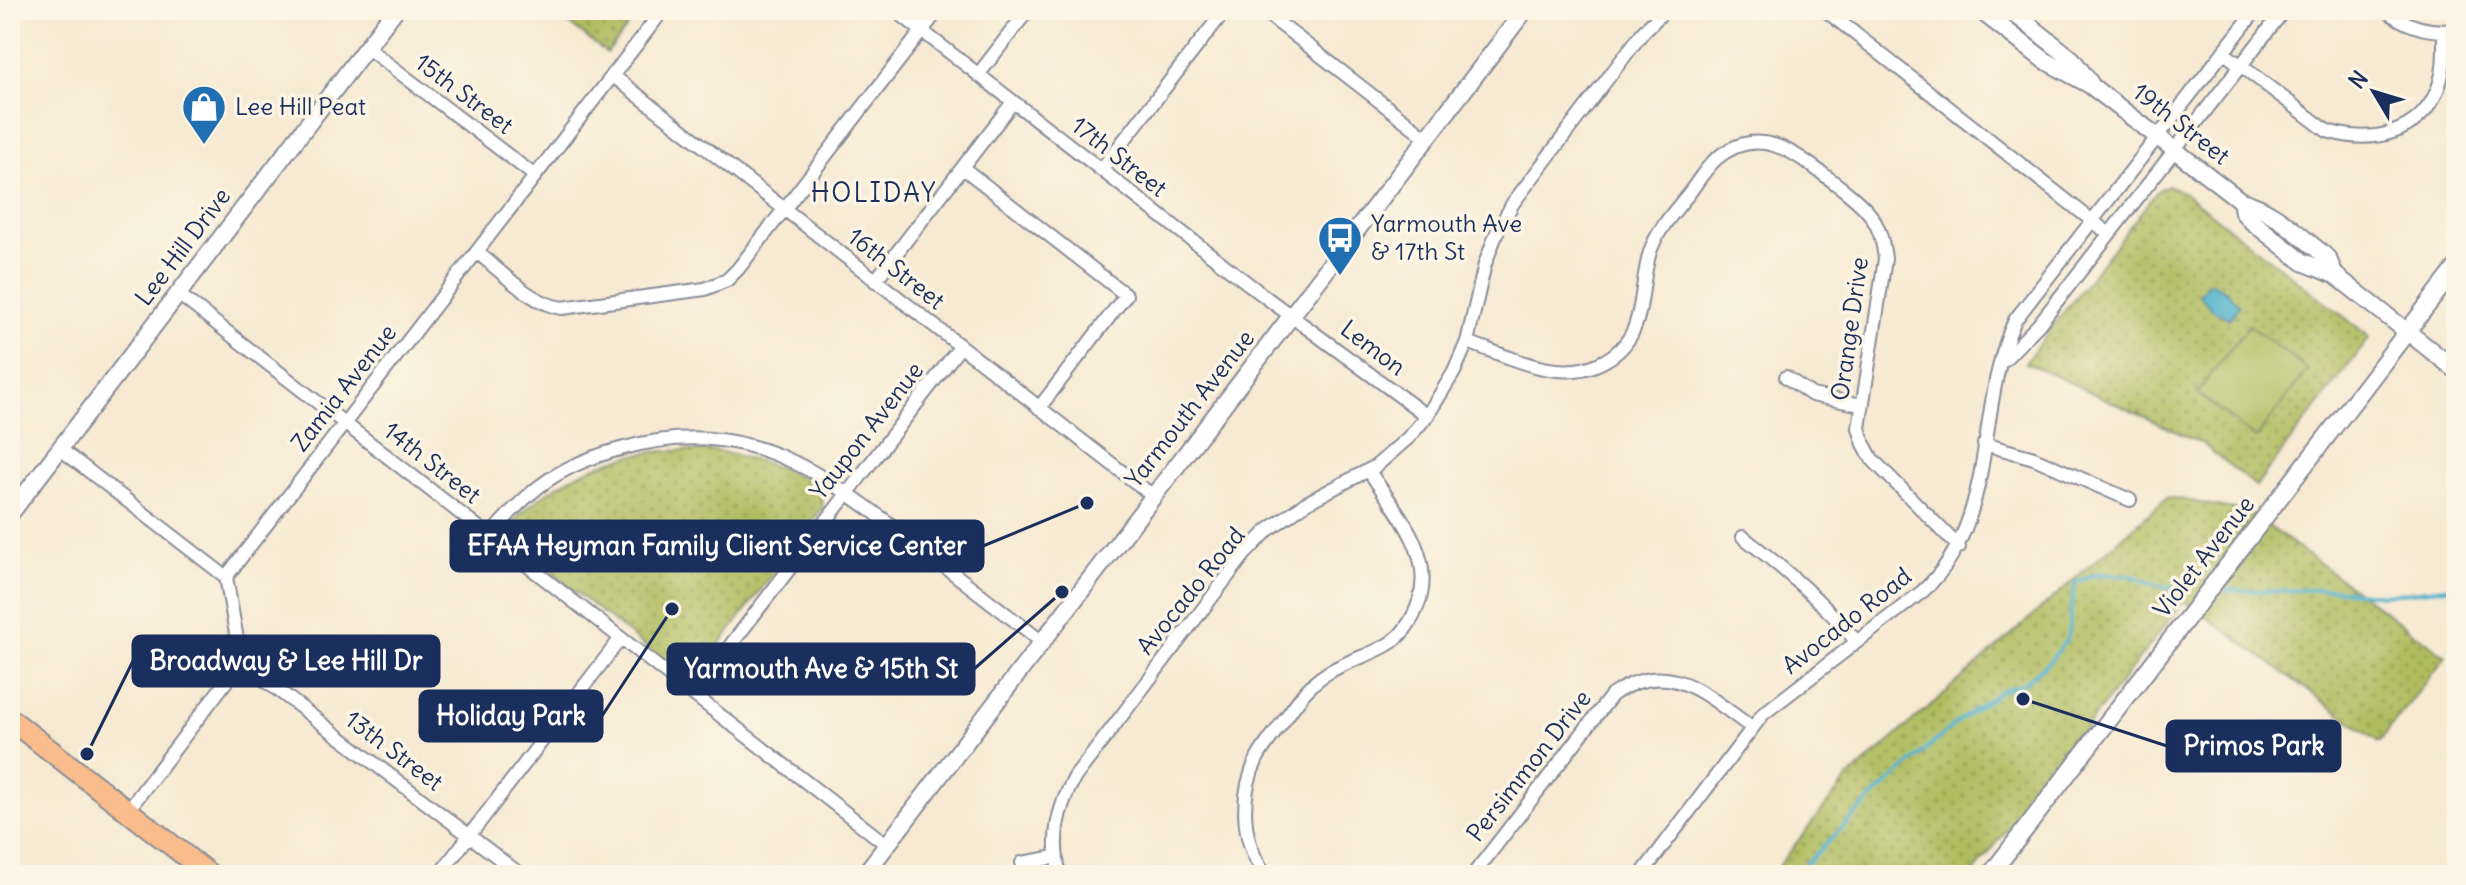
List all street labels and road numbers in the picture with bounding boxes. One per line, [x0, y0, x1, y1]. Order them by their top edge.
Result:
street label: 15th Street [410, 47, 520, 140]
street label: 19th Street [2127, 76, 2236, 170]
street label: 17th Street [1066, 110, 1173, 203]
street label: Lee Hill Drive [128, 182, 236, 311]
street label: 16th Street [842, 221, 951, 315]
street label: Orange Drive [1824, 255, 1874, 403]
street label: Lemon [1335, 313, 1412, 381]
street label: Zamia Avenue [284, 318, 402, 457]
street label: Yarmouth Avenue [1118, 324, 1260, 493]
street label: Yaupon Avenue [803, 356, 929, 505]
street label: 14th Street [378, 415, 487, 509]
street label: Violet Avenue [2146, 489, 2260, 623]
street label: Avocado Road [1130, 520, 1251, 660]
street label: Avocado Road [1776, 560, 1917, 680]
street label: Persimmon Drive [1460, 683, 1597, 847]
street label: 13th Street [340, 704, 450, 797]

